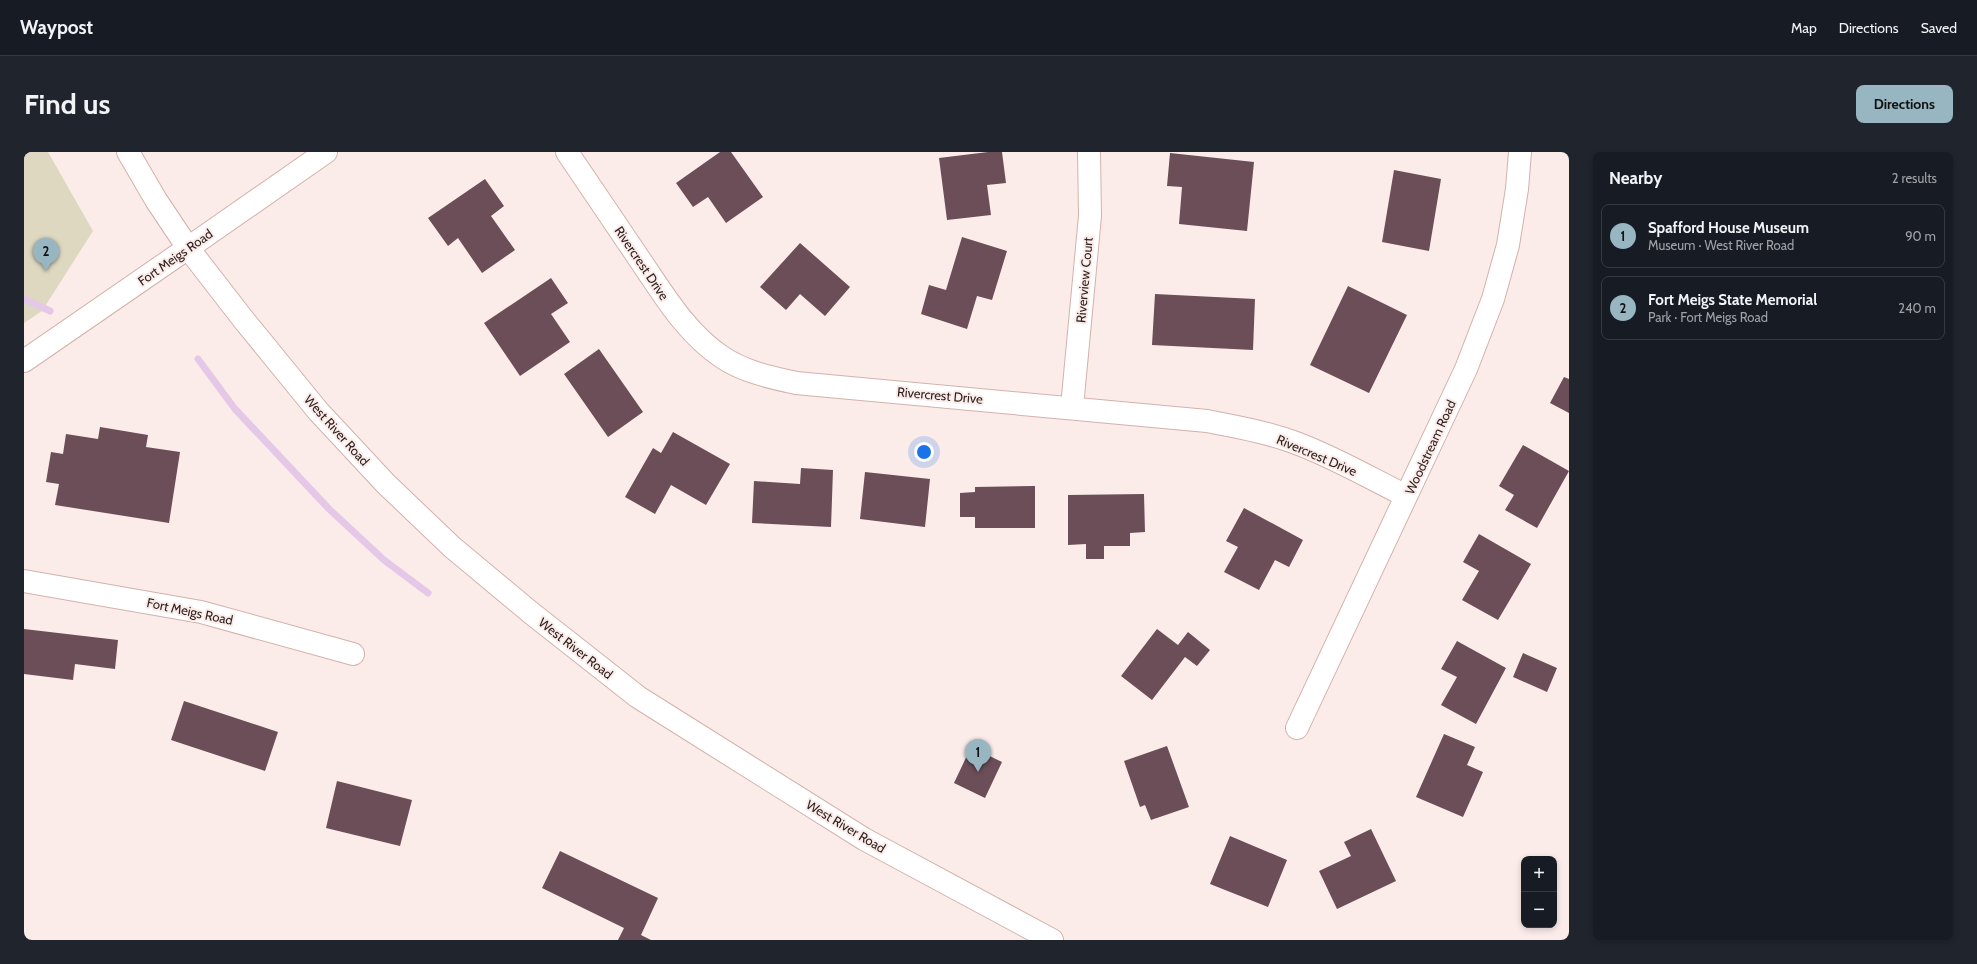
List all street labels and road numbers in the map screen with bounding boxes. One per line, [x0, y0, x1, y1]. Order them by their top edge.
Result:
street label: Rivercrest Drive [611, 223, 673, 303]
street label: Fort Meigs Road [135, 225, 215, 289]
street label: Riverview Court [1072, 236, 1096, 324]
street label: Rivercrest Drive [897, 383, 984, 407]
street label: West River Road [301, 391, 373, 469]
street label: Woodstream Road [1401, 397, 1459, 497]
street label: Rivercrest Drive [1274, 431, 1360, 479]
street label: Fort Meigs Road [145, 594, 235, 628]
street label: West River Road [536, 614, 616, 682]
street label: West River Road [803, 796, 889, 856]

